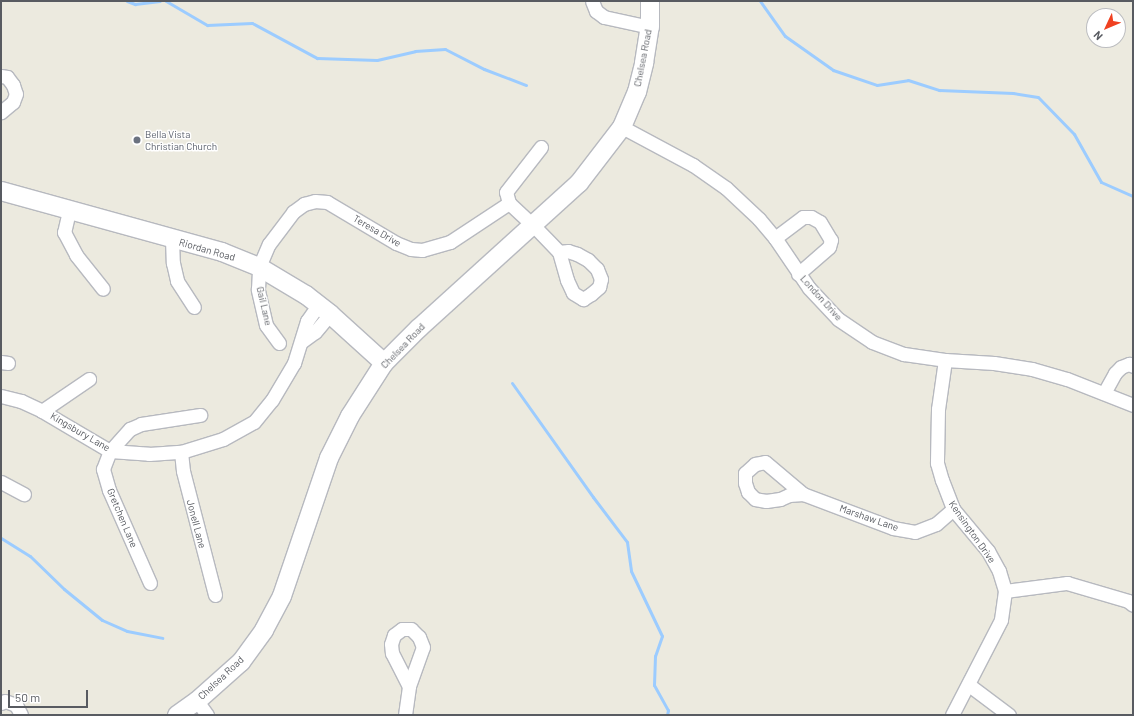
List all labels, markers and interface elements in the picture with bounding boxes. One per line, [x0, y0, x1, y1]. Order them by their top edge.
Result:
north arrow [1086, 8, 1126, 48]
street label: Chelsea Road [632, 28, 654, 88]
text: N [1091, 29, 1105, 43]
place label: Bella Vista Christian Church [145, 128, 217, 152]
marker: Bella Vista Christian Church [132, 135, 142, 145]
street label: Teresa Drive [351, 212, 403, 250]
street label: Riordan Road [178, 236, 236, 264]
street label: London Drive [797, 273, 845, 323]
street label: Gail Lane [254, 285, 274, 327]
street label: Chelsea Road [378, 321, 428, 371]
street label: Kingsbury Lane [48, 410, 112, 454]
street label: Gretchen Lane [104, 487, 140, 549]
street label: Jonell Lane [184, 498, 208, 550]
street label: Kensington Drive [946, 498, 998, 566]
street label: Marshaw Lane [838, 502, 900, 534]
street label: Chelsea Road [196, 654, 246, 702]
scale bar [10, 682, 90, 708]
text: 50 m [15, 690, 40, 704]

